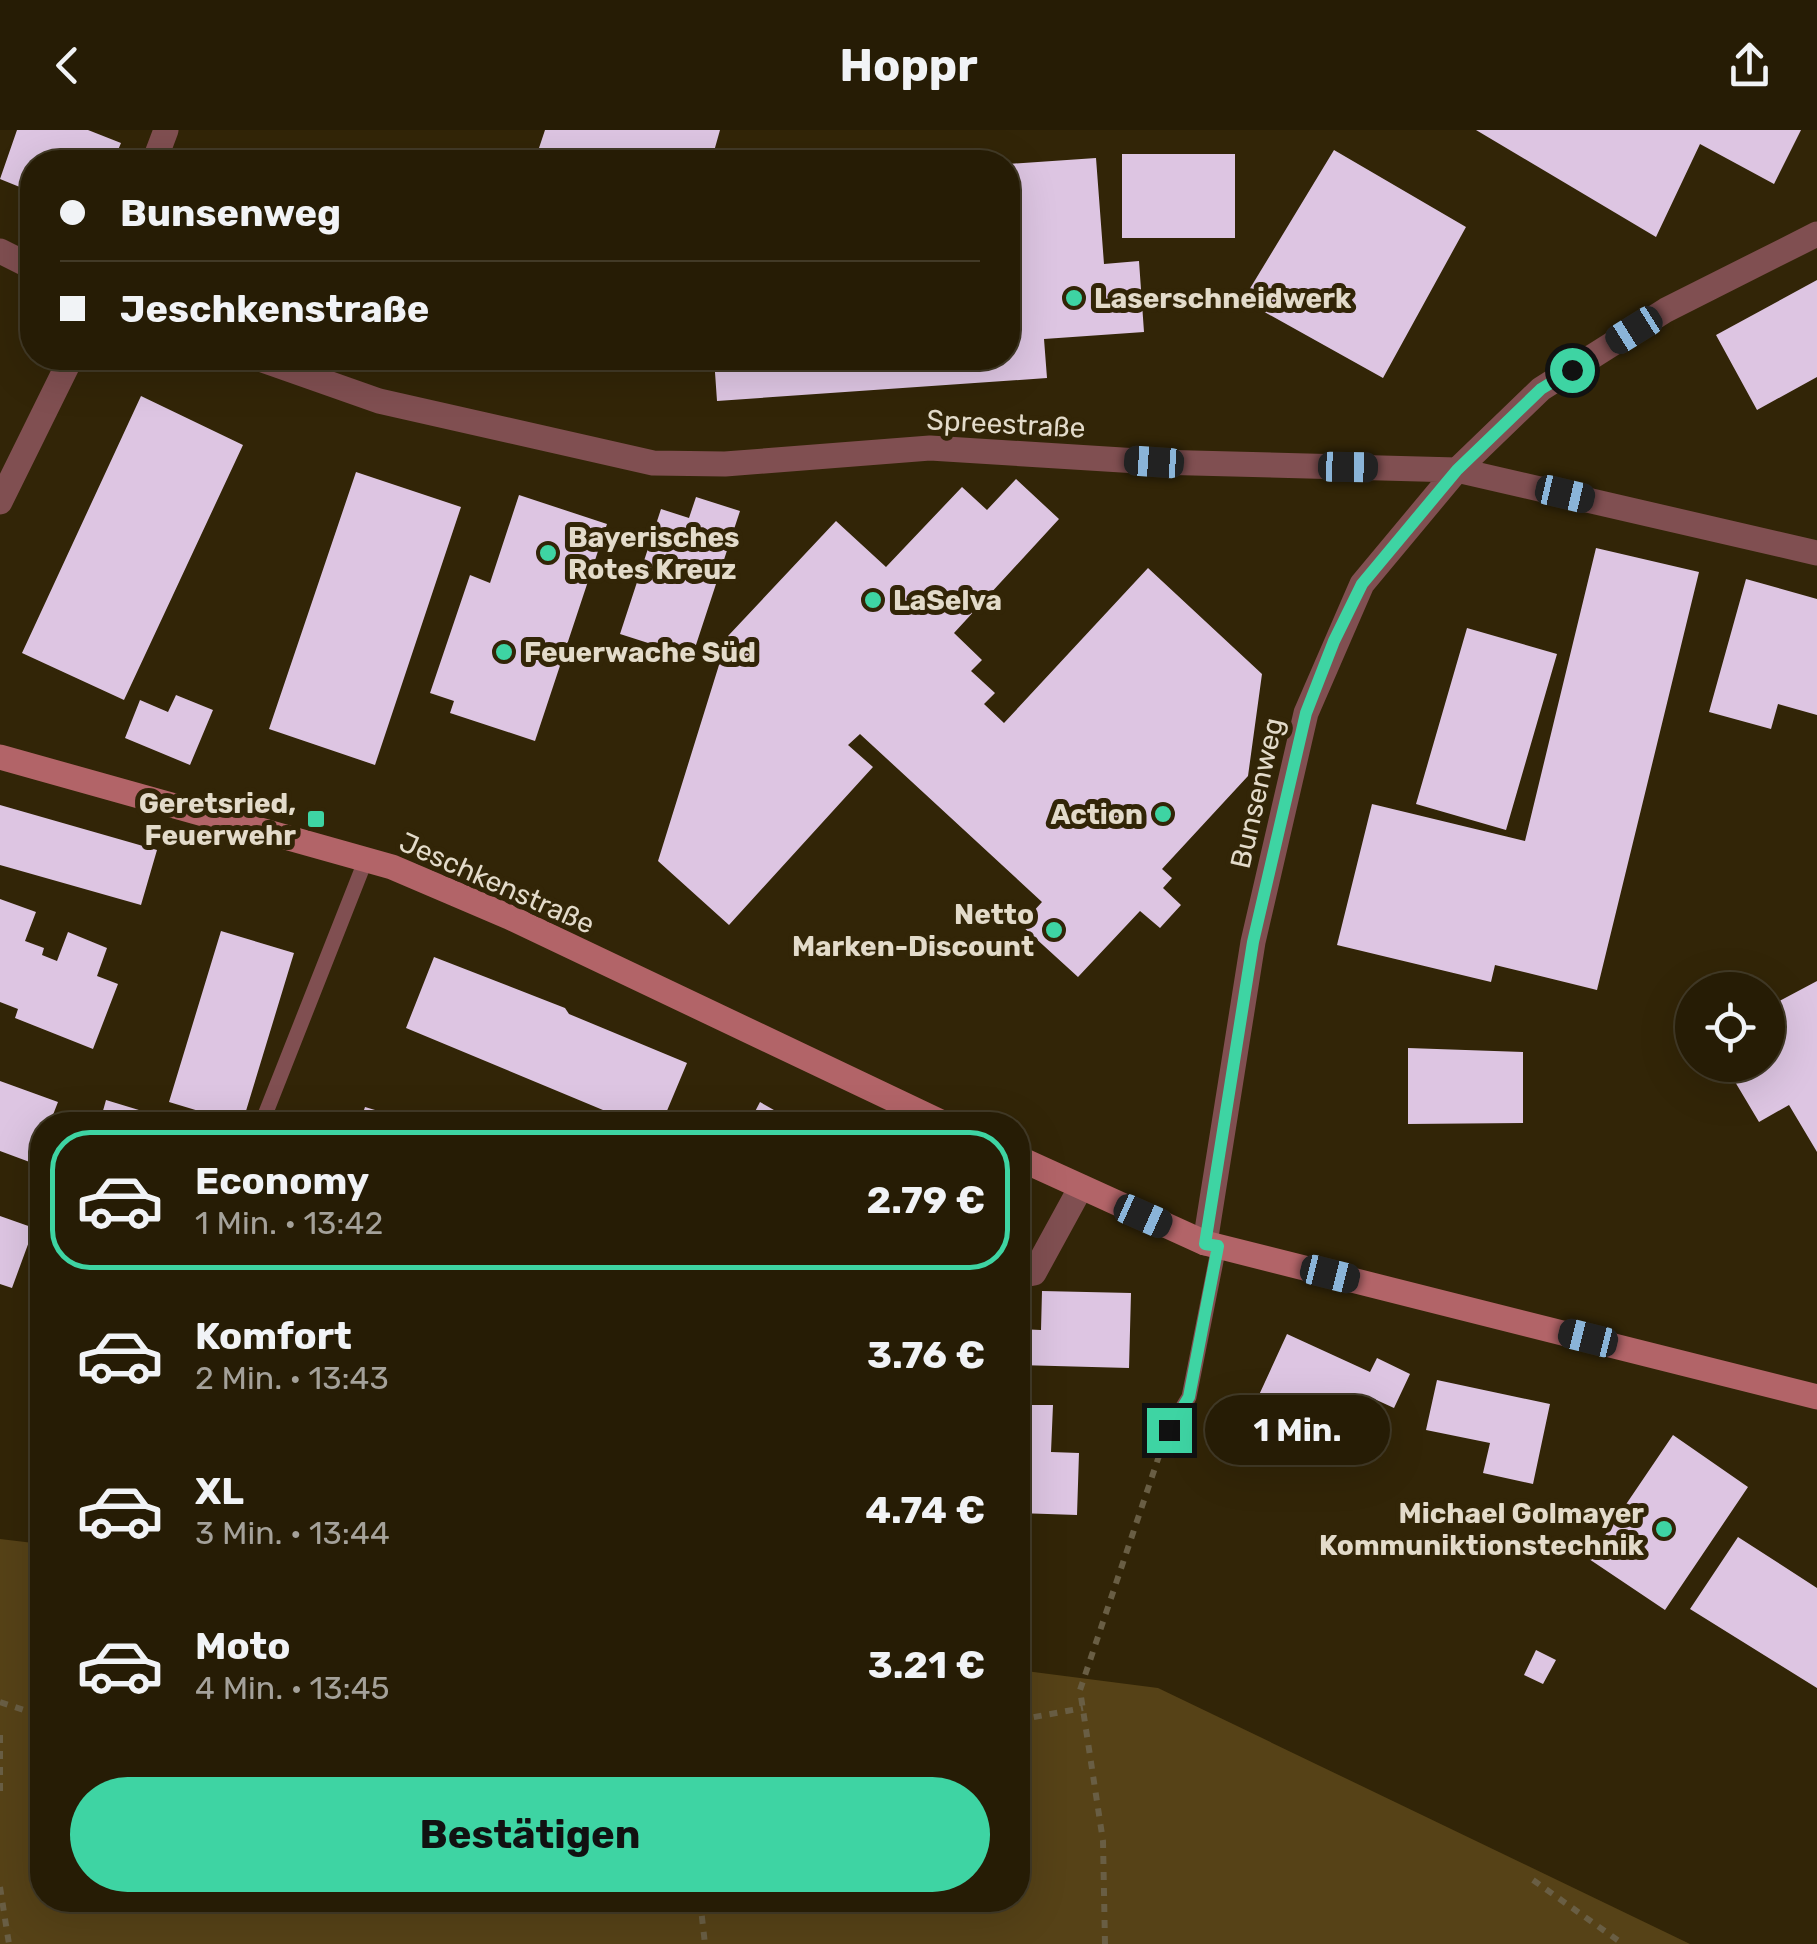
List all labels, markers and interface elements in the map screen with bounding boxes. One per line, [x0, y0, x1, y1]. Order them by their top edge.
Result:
icon: back [40, 38, 95, 93]
icon: share [1722, 38, 1777, 93]
text: Hoppr [839, 39, 978, 92]
text: Bunsenweg [120, 190, 341, 236]
place label: Laserschneidwerk [1094, 282, 1352, 315]
text: Jeschkenstraße [120, 286, 429, 332]
marker: Laserschneidwerk [1063, 287, 1085, 309]
car [1601, 301, 1667, 359]
route start [1550, 348, 1595, 393]
street label: Spreestraße [926, 403, 1086, 445]
car [1123, 445, 1185, 479]
car [1318, 451, 1378, 483]
car [1532, 473, 1598, 515]
place label: Bayerisches Rotes Kreuz [568, 521, 740, 586]
marker: Bayerisches Rotes Kreuz [537, 542, 559, 564]
place label: LaSelva [893, 584, 1002, 617]
marker: LaSelva [862, 589, 884, 611]
place label: Feuerwache Süd [524, 636, 756, 669]
marker: Feuerwache Süd [493, 641, 515, 663]
street label: Bunsenweg [1224, 714, 1290, 872]
place label: Geretsried, Feuerwehr [139, 787, 296, 852]
place label: Action [1050, 798, 1143, 831]
marker: Action [1152, 803, 1174, 825]
marker: Geretsried, Feuerwehr [305, 808, 327, 830]
street label: Jeschkenstraße [394, 825, 600, 941]
place label: Netto Marken-Discount [792, 898, 1034, 963]
marker: Netto Marken-Discount [1043, 919, 1065, 941]
map controls [1675, 972, 1785, 1082]
button: locate [1675, 972, 1785, 1082]
icon: car [75, 1155, 165, 1245]
text: Economy [195, 1158, 369, 1204]
text: 2.79 € [867, 1177, 985, 1223]
car [1109, 1190, 1177, 1242]
text: 1 Min. · 13:42 [195, 1204, 383, 1242]
car [1297, 1252, 1363, 1296]
icon: car [75, 1310, 165, 1400]
text: Komfort [195, 1313, 352, 1359]
car [1555, 1316, 1621, 1360]
text: 3.76 € [867, 1332, 985, 1378]
text: 2 Min. · 13:43 [195, 1359, 389, 1397]
callout: 1 Min. [1204, 1395, 1389, 1465]
route end [1147, 1408, 1192, 1453]
text: 1 Min. [1253, 1411, 1342, 1449]
icon: car [75, 1465, 165, 1555]
text: XL [195, 1468, 244, 1514]
text: 4.74 € [865, 1487, 985, 1533]
place label: Michael Golmayer Kommuniktionstechnik [1319, 1497, 1645, 1562]
text: 3 Min. · 13:44 [195, 1514, 390, 1552]
marker: Michael Golmayer Kommuniktionstechnik [1653, 1518, 1675, 1540]
icon: car [75, 1620, 165, 1710]
text: Moto [195, 1623, 291, 1669]
text: 3.21 € [868, 1642, 985, 1688]
text: 4 Min. · 13:45 [195, 1669, 390, 1707]
button: Bestätigen [70, 1777, 990, 1892]

